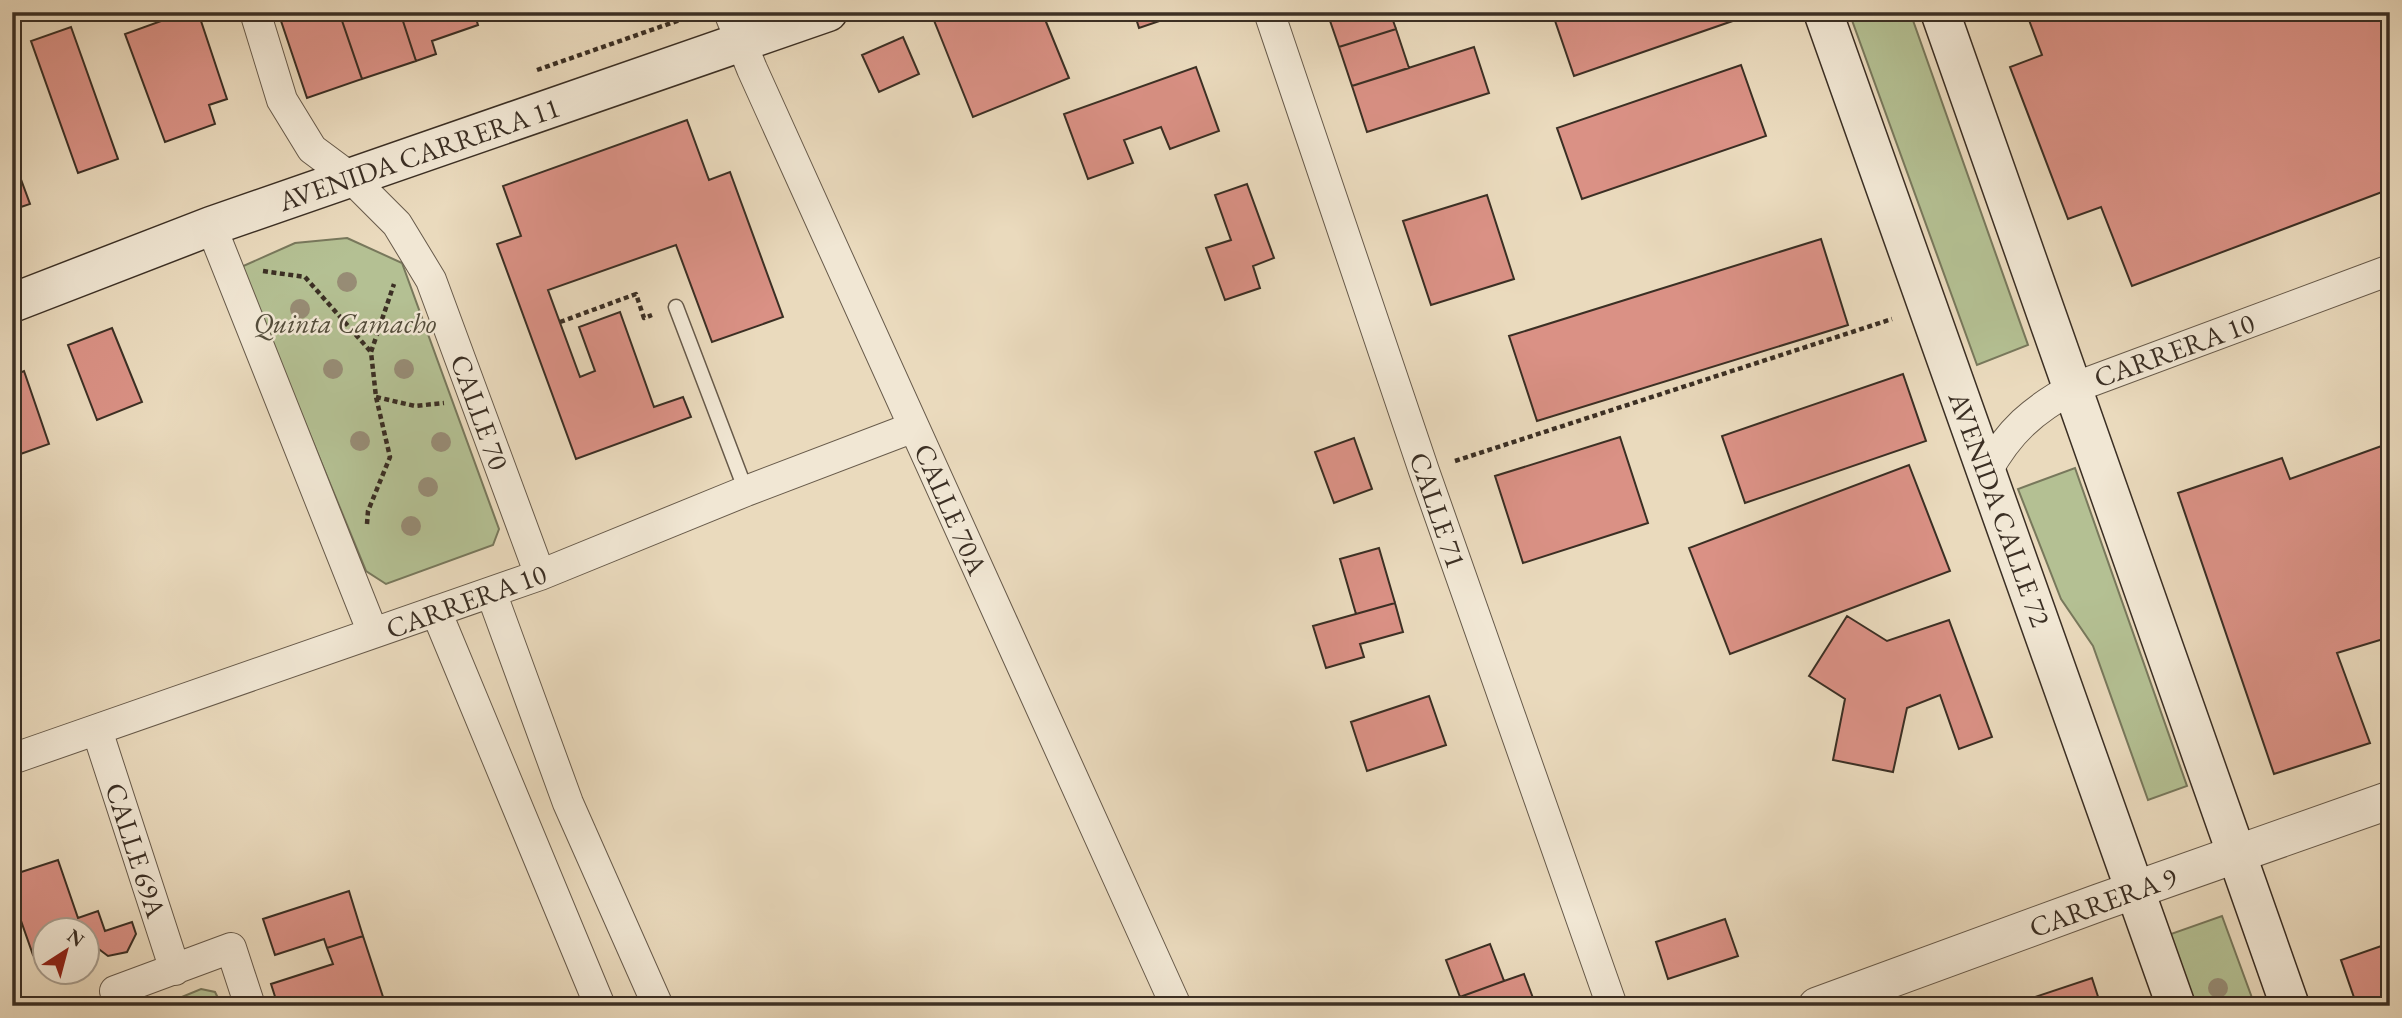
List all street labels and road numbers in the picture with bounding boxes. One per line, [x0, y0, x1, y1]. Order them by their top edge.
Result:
street label: AVENIDA CARRERA 11 [273, 89, 564, 219]
street label: CARRERA 10 [2089, 304, 2259, 396]
street label: CALLE 70 [443, 349, 517, 475]
street label: AVENIDA CALLE 72 [1940, 386, 2059, 632]
street label: CALLE 70A [906, 438, 996, 581]
street label: CALLE 71 [1401, 447, 1475, 573]
street label: CARRERA 10 [381, 555, 551, 647]
street label: CALLE 69A [97, 778, 175, 923]
street label: CARRERA 9 [2024, 859, 2182, 945]

